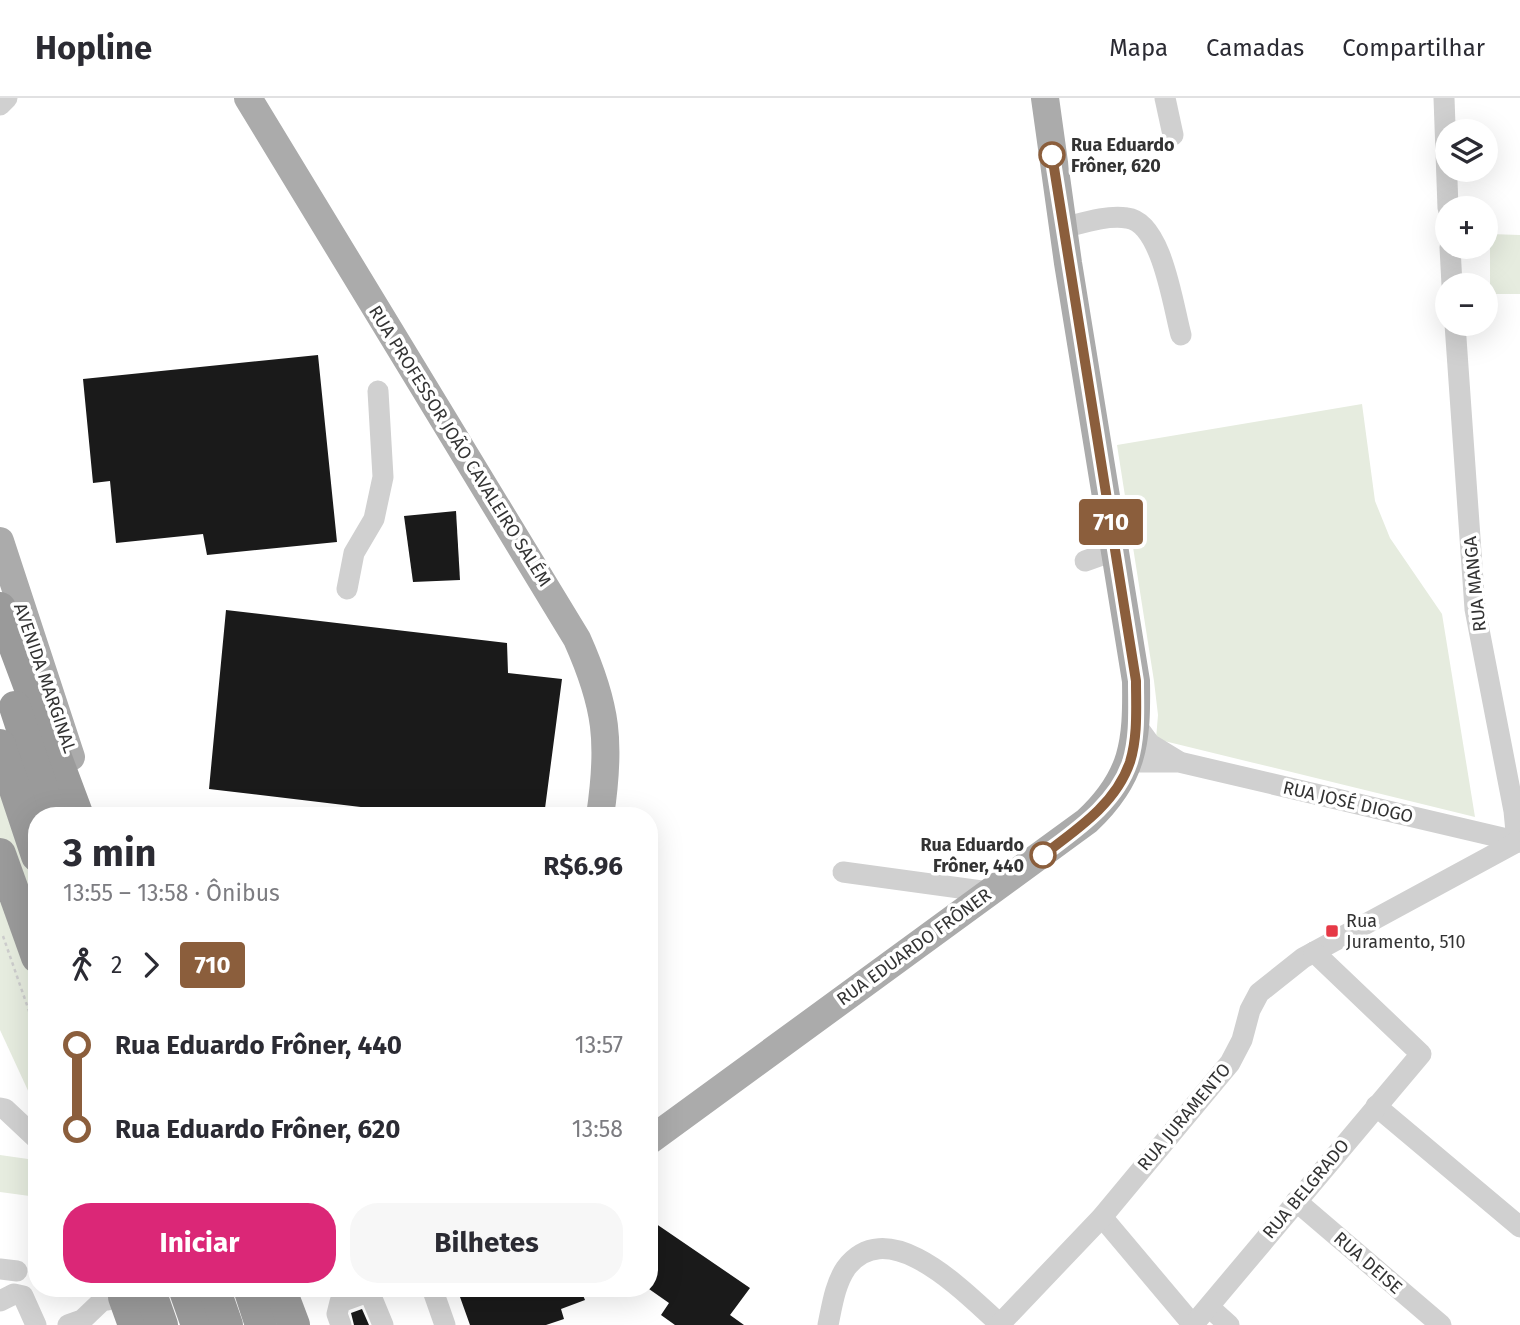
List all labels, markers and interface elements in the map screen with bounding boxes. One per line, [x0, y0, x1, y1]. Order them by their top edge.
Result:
text: Hopline [35, 28, 152, 68]
text: Mapa [1109, 34, 1168, 62]
text: Camadas [1206, 34, 1304, 62]
text: Compartilhar [1342, 34, 1485, 62]
map controls [1435, 119, 1498, 336]
button: layers [1435, 119, 1498, 182]
place label: Rua Eduardo Frôner, 620 [1071, 134, 1175, 177]
marker: Rua Eduardo Frôner, 620 [1039, 142, 1065, 168]
button: + [1435, 196, 1498, 259]
button: − [1435, 273, 1498, 336]
street label: RUA PROFESSOR JOÃO CAVALEIRO SALÉM [364, 301, 557, 590]
line badge: 710 [1071, 499, 1151, 545]
text: 710 [1093, 508, 1129, 536]
street label: RUA MANGA [1459, 535, 1491, 633]
street label: AVENIDA MARGINAL [9, 600, 81, 756]
street label: RUA JOSÉ DIOGO [1281, 775, 1415, 828]
text: 3 min [63, 830, 157, 876]
place label: Rua Eduardo Frôner, 440 [920, 834, 1024, 877]
marker: Rua Eduardo Frôner, 440 [1030, 842, 1056, 868]
text: R$6.96 [543, 851, 623, 882]
text: 13:55 – 13:58 · Ônibus [63, 879, 280, 907]
street label: RUA EDUARDO FRÔNER [833, 884, 996, 1010]
place label: Rua Juramento, 510 [1346, 910, 1465, 953]
marker: Rua Juramento, 510 [1324, 923, 1340, 939]
icon: walk [63, 946, 101, 984]
icon: forward [132, 946, 170, 984]
text: 2 [111, 951, 122, 979]
text: 710 [194, 951, 231, 979]
text: Rua Eduardo Frôner, 440 [115, 1030, 402, 1061]
text: 13:57 [575, 1031, 623, 1059]
street label: RUA JURAMENTO [1133, 1059, 1235, 1175]
text: Rua Eduardo Frôner, 620 [115, 1114, 400, 1145]
text: 13:58 [572, 1115, 623, 1143]
street label: RUA BELGRADO [1258, 1135, 1354, 1243]
button: Iniciar [63, 1203, 336, 1283]
button: Bilhetes [350, 1203, 623, 1283]
street label: RUA DEISE [1329, 1227, 1407, 1299]

